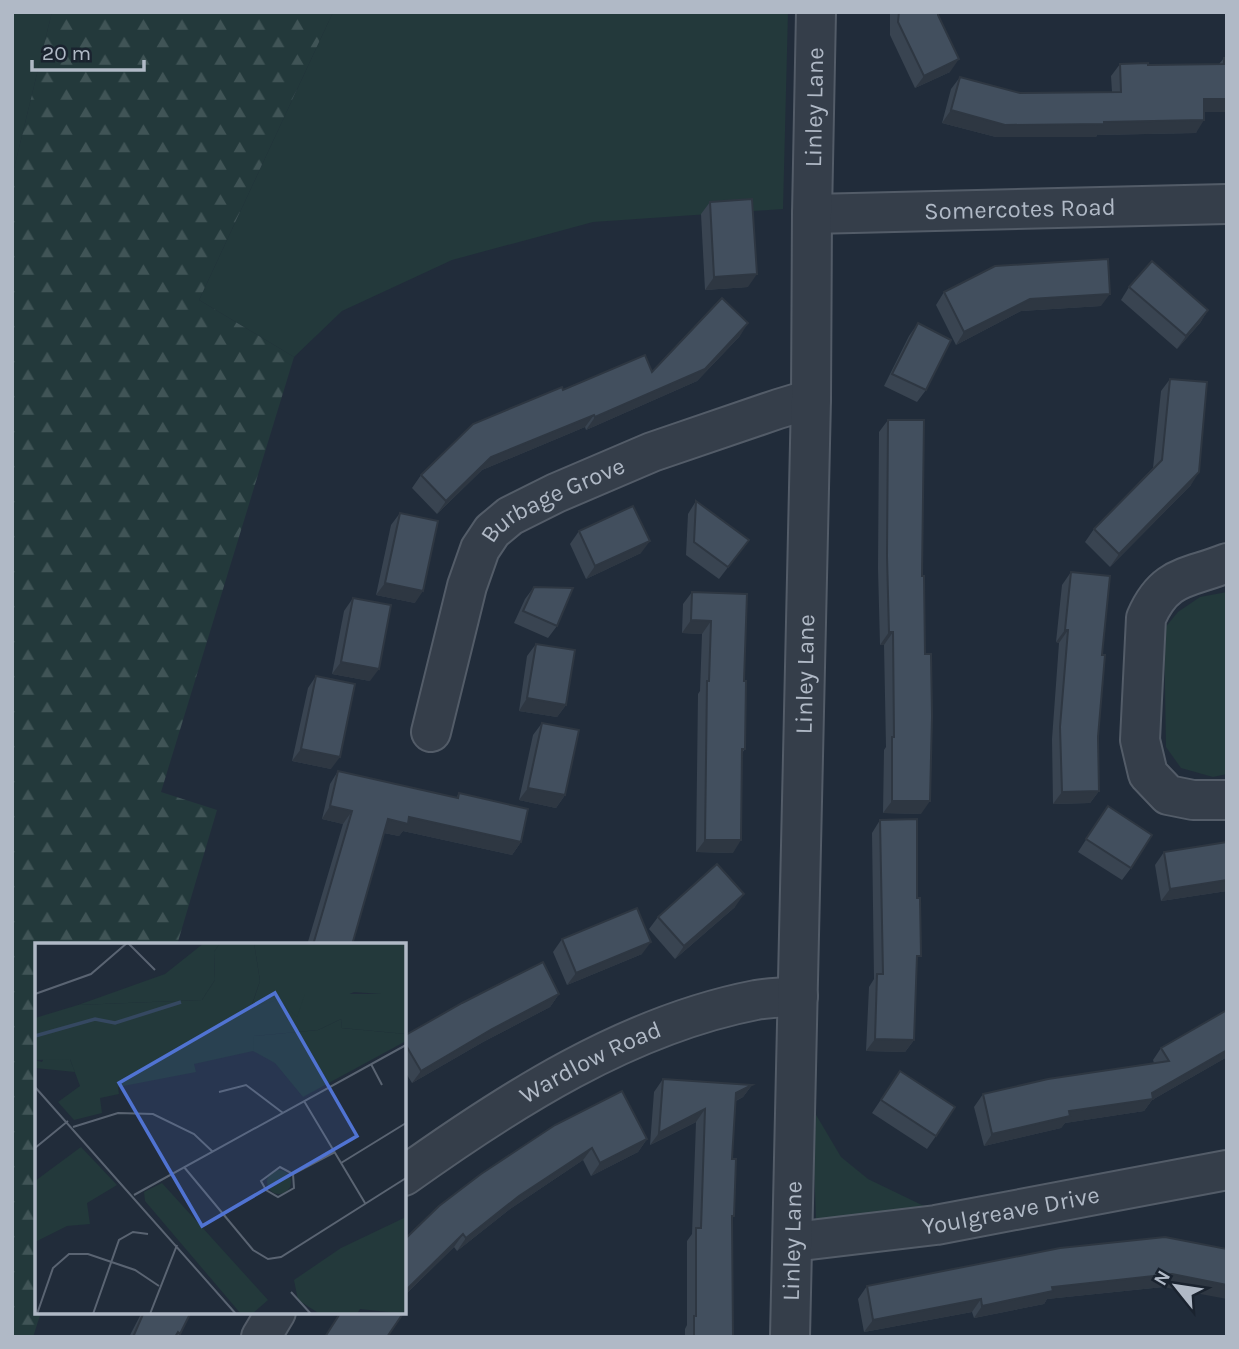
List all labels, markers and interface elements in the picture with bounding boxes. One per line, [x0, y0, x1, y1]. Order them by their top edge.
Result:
scale bar [32, 28, 144, 72]
text: 20 m [42, 41, 91, 65]
street label: Linley Lane [799, 47, 829, 168]
street label: Somercotes Road [924, 193, 1116, 225]
street label: Burbage Grove [474, 451, 629, 548]
street label: Linley Lane [789, 614, 820, 735]
inset map [35, 943, 406, 1314]
street label: Wardlow Road [514, 1015, 665, 1109]
street label: Youlgreave Drive [920, 1180, 1102, 1241]
street label: Linley Lane [777, 1181, 807, 1301]
north arrow [1141, 1251, 1211, 1321]
text: N [1149, 1267, 1175, 1289]

